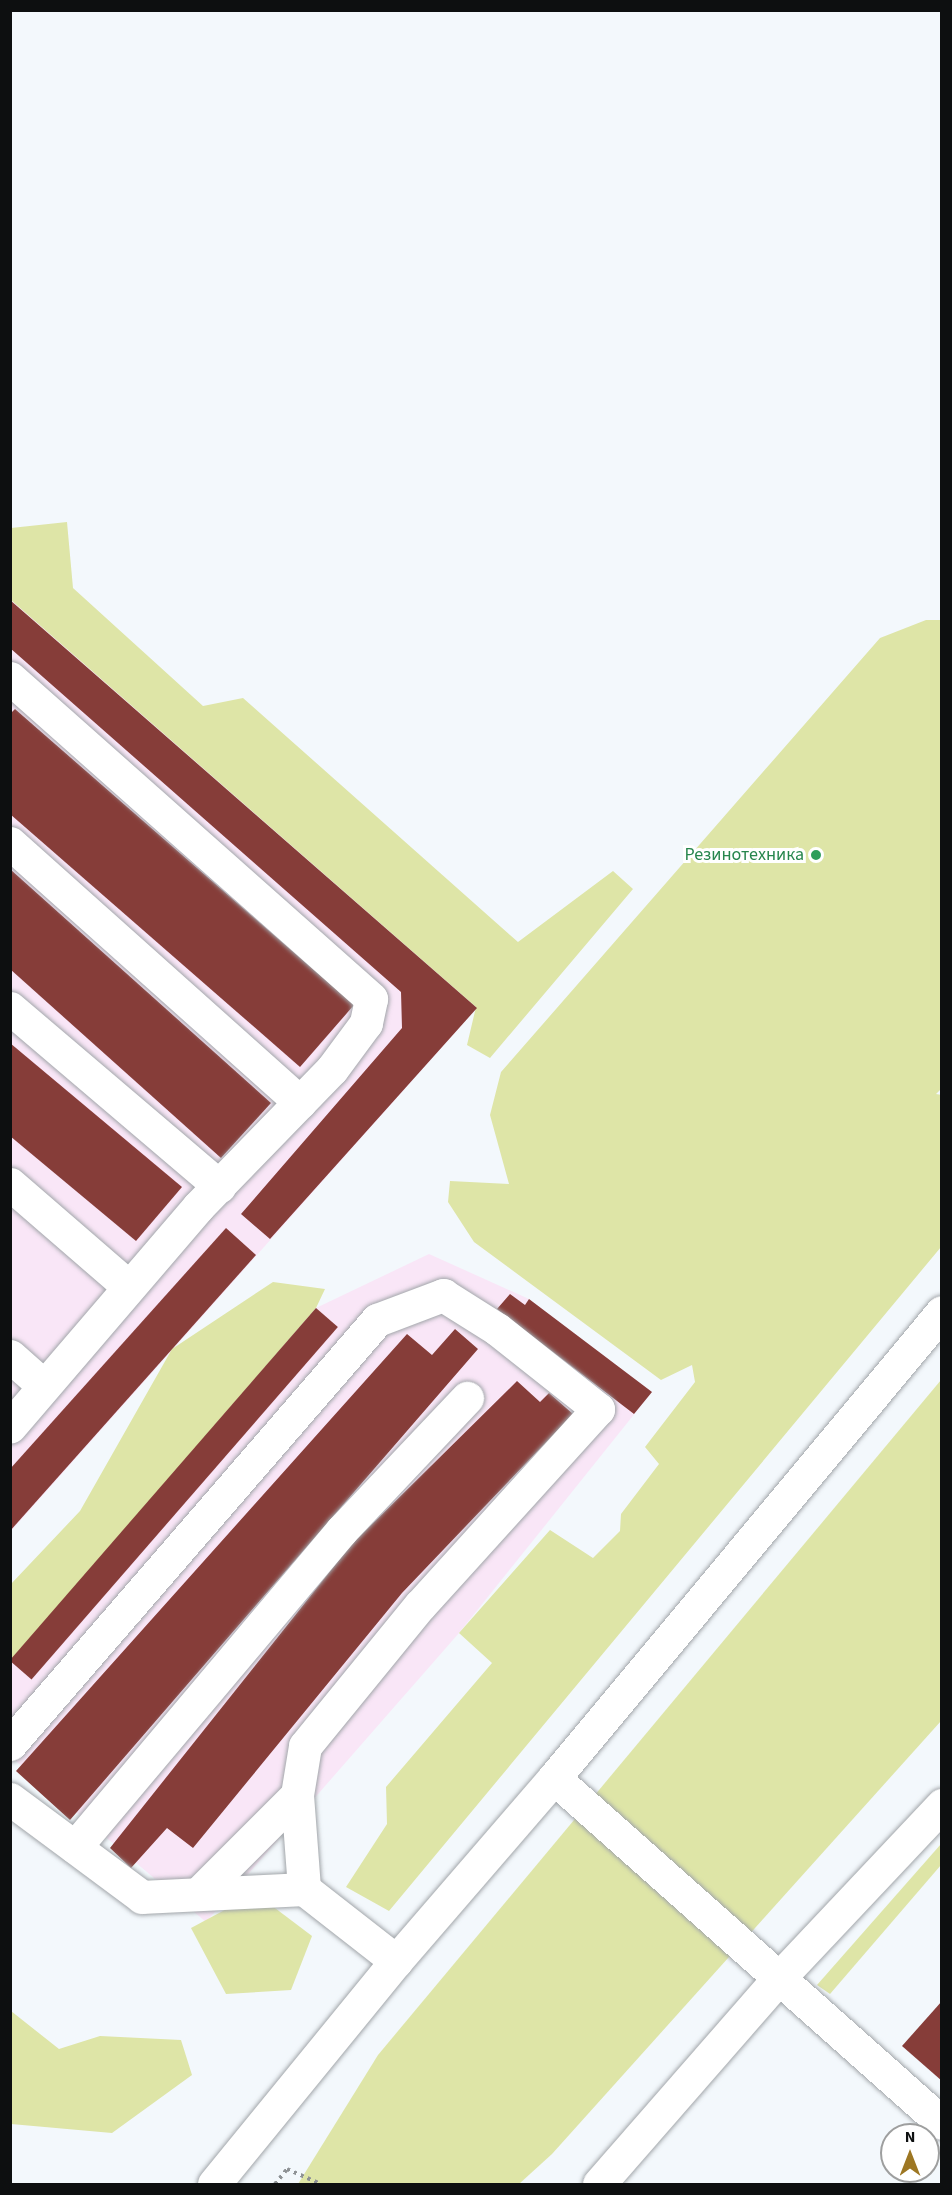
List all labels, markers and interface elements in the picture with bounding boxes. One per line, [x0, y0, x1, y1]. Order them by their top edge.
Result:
place label: Резинотехника [684, 844, 804, 866]
marker: Резинотехника [809, 848, 823, 862]
north arrow [880, 2123, 940, 2183]
text: N [905, 2126, 915, 2148]

